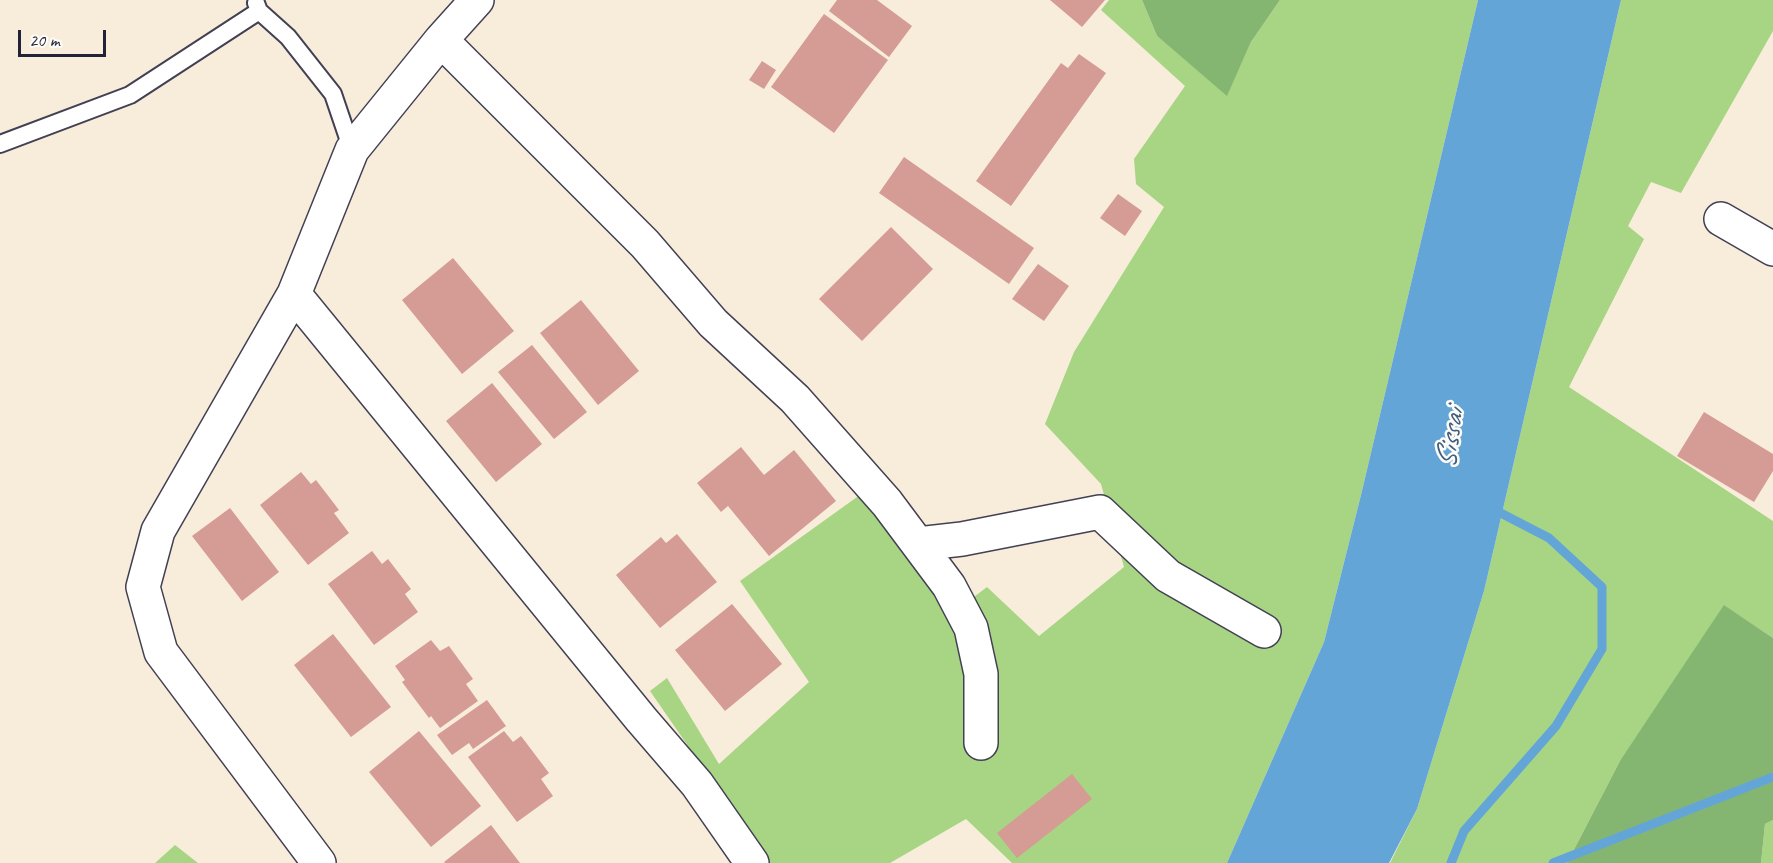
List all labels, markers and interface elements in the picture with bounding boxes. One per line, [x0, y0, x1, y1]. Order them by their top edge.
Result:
scale bar [21, 18, 110, 56]
text: 20 m [29, 29, 60, 51]
water label: Sissai [1429, 407, 1473, 471]

